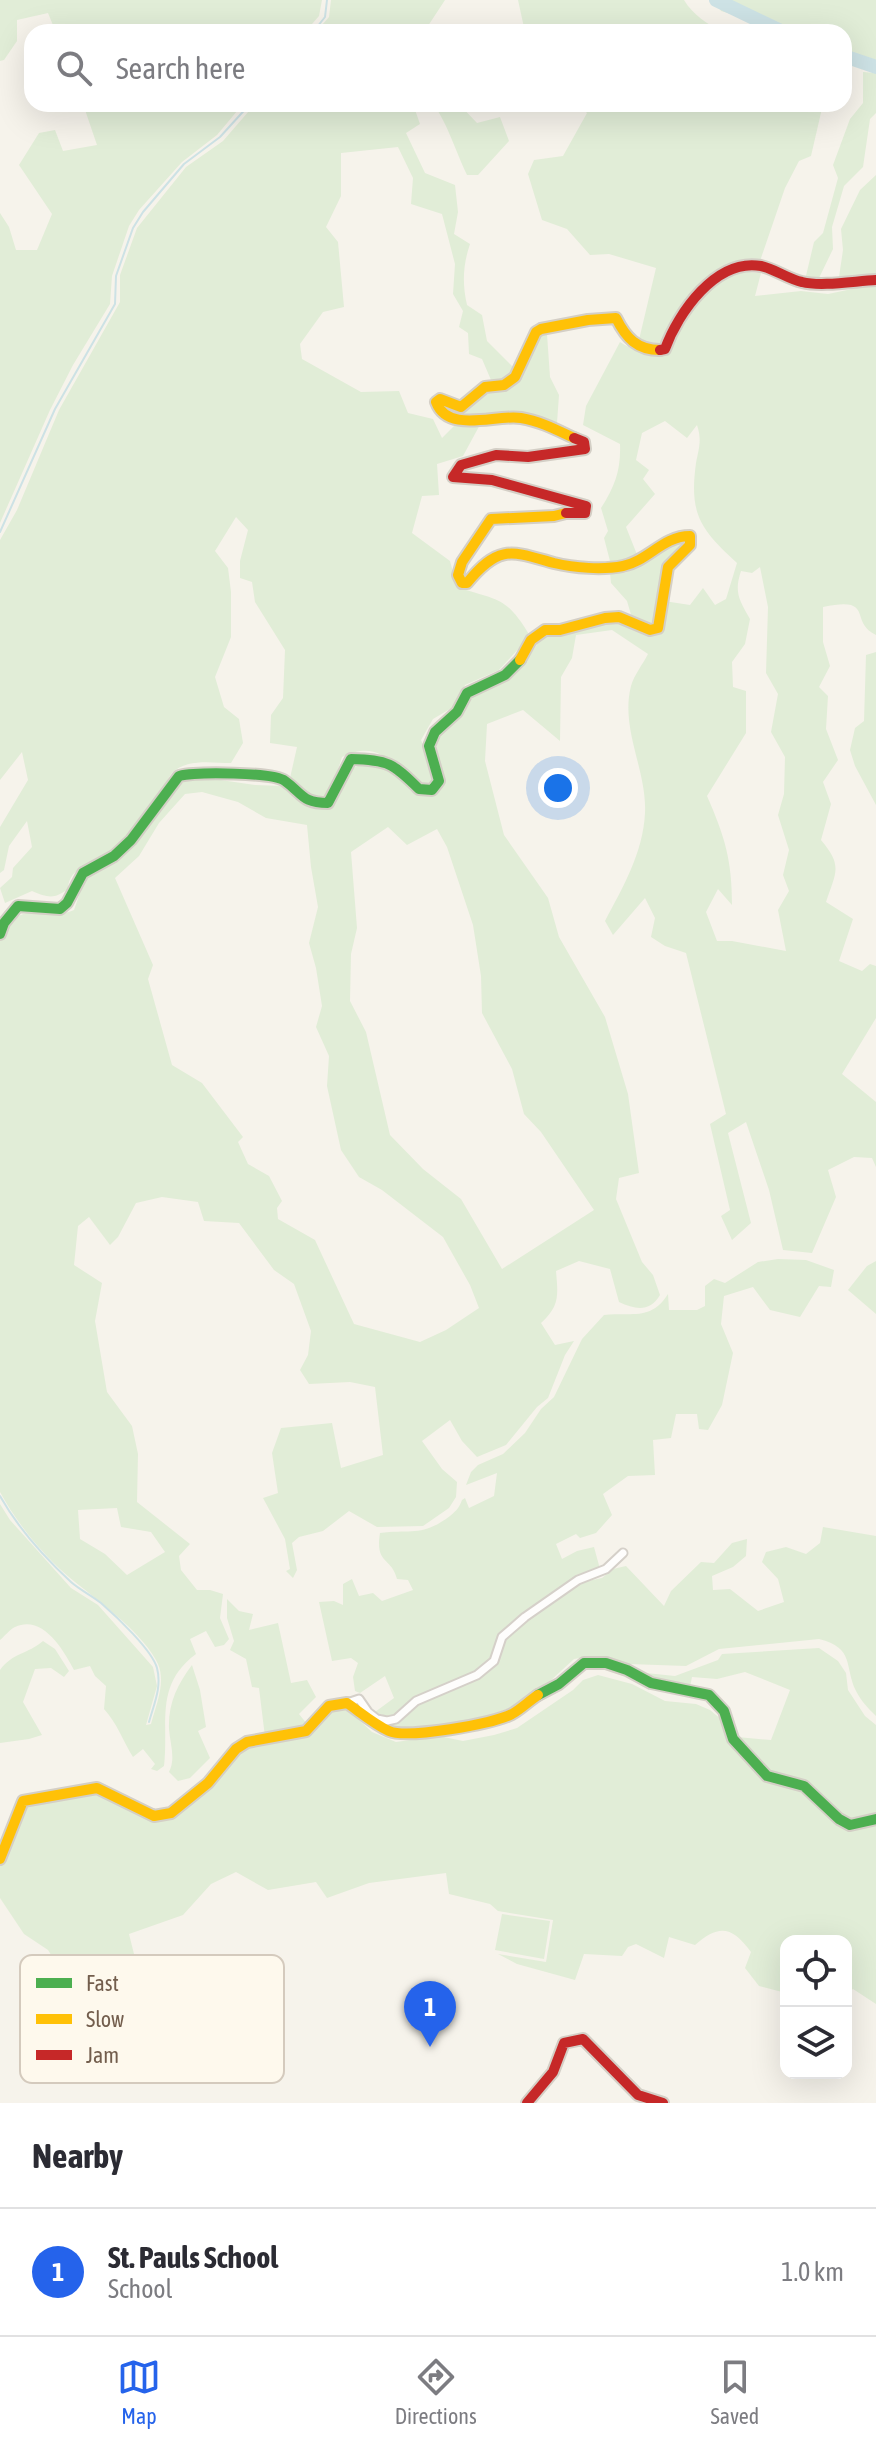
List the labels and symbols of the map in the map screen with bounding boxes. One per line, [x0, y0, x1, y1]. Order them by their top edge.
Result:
your location [538, 768, 578, 808]
legend [20, 1955, 284, 2083]
text: Fast [86, 1970, 119, 1996]
pin: 1 [404, 1981, 456, 2047]
text: Slow [86, 2006, 124, 2032]
text: Jam [86, 2042, 119, 2068]

